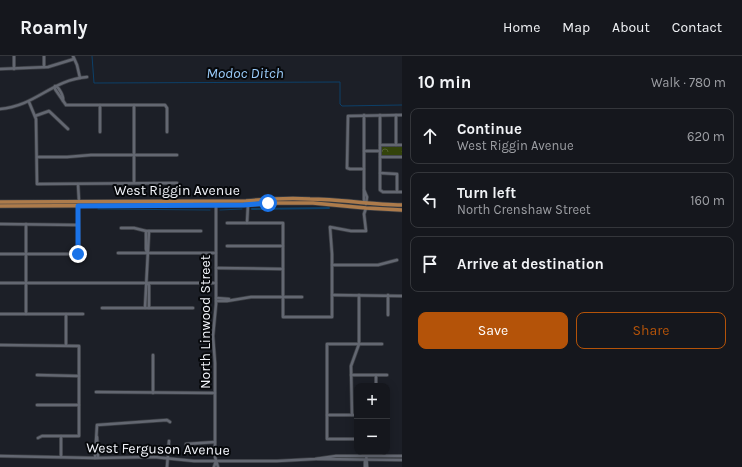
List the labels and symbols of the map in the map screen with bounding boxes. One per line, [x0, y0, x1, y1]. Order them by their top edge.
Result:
water label: Modoc Ditch [206, 64, 284, 82]
street label: West Riggin Avenue [114, 182, 240, 199]
route start [259, 194, 277, 212]
route end [69, 245, 87, 263]
street label: North Linwood Street [197, 255, 214, 389]
street label: West Ferguson Avenue [86, 439, 230, 459]

